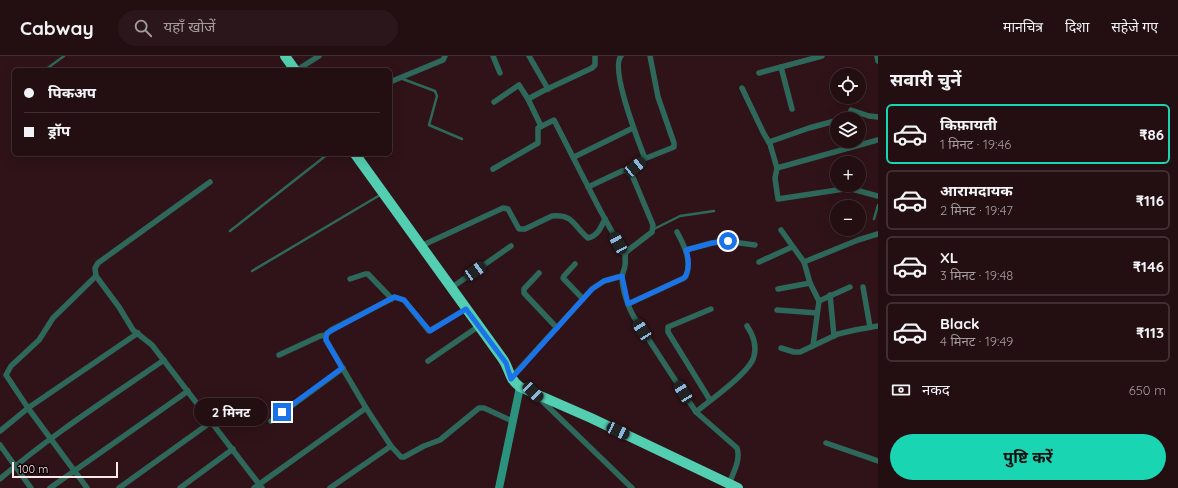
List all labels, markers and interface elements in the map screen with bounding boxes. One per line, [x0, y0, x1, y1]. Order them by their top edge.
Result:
search box [118, 10, 398, 46]
text: Cabway [20, 16, 94, 40]
icon: search [132, 17, 154, 39]
text: यहाँ खोजें [164, 17, 215, 36]
text: मानचित्र [1003, 18, 1043, 36]
text: दिशा [1065, 18, 1089, 36]
text: सहेजे गए [1111, 18, 1158, 36]
map controls [830, 68, 866, 236]
button: locate [830, 68, 866, 104]
text: सवारी चुनें [890, 68, 961, 91]
text: पिकअप [48, 83, 96, 102]
button: layers [830, 112, 866, 148]
text: किफ़ायती [940, 115, 997, 134]
icon: car [892, 116, 928, 152]
text: ड्रॉप [48, 121, 70, 140]
text: ₹86 [1139, 125, 1164, 144]
text: 1 मिनट · 19:46 [940, 136, 1011, 152]
car [622, 155, 648, 179]
button: + [830, 156, 866, 192]
text: आरामदायक [940, 181, 1013, 200]
icon: car [892, 182, 928, 218]
text: ₹116 [1136, 191, 1164, 210]
button: − [830, 200, 866, 236]
text: 2 मिनट · 19:47 [940, 202, 1013, 218]
car [607, 230, 629, 256]
route start [719, 232, 737, 250]
icon: car [892, 248, 928, 284]
text: XL [940, 248, 958, 267]
text: ₹146 [1133, 257, 1164, 276]
car [462, 259, 488, 283]
text: 3 मिनट · 19:48 [940, 267, 1013, 283]
icon: car [892, 314, 928, 350]
text: Black [940, 314, 980, 333]
car [630, 317, 654, 343]
text: ₹113 [1136, 323, 1164, 342]
text: 4 मिनट · 19:49 [940, 333, 1013, 349]
car [520, 379, 546, 405]
car [672, 379, 694, 405]
icon: cash [890, 379, 912, 401]
text: नकद [922, 380, 950, 399]
text: 650 m [1129, 382, 1166, 398]
callout: 2 मिनट [194, 398, 268, 426]
route end [273, 403, 291, 421]
text: 2 मिनट [212, 404, 250, 420]
car [605, 420, 631, 442]
button: पुष्टि करें [890, 434, 1166, 480]
scale bar [12, 460, 118, 479]
text: 100 m [18, 462, 48, 476]

